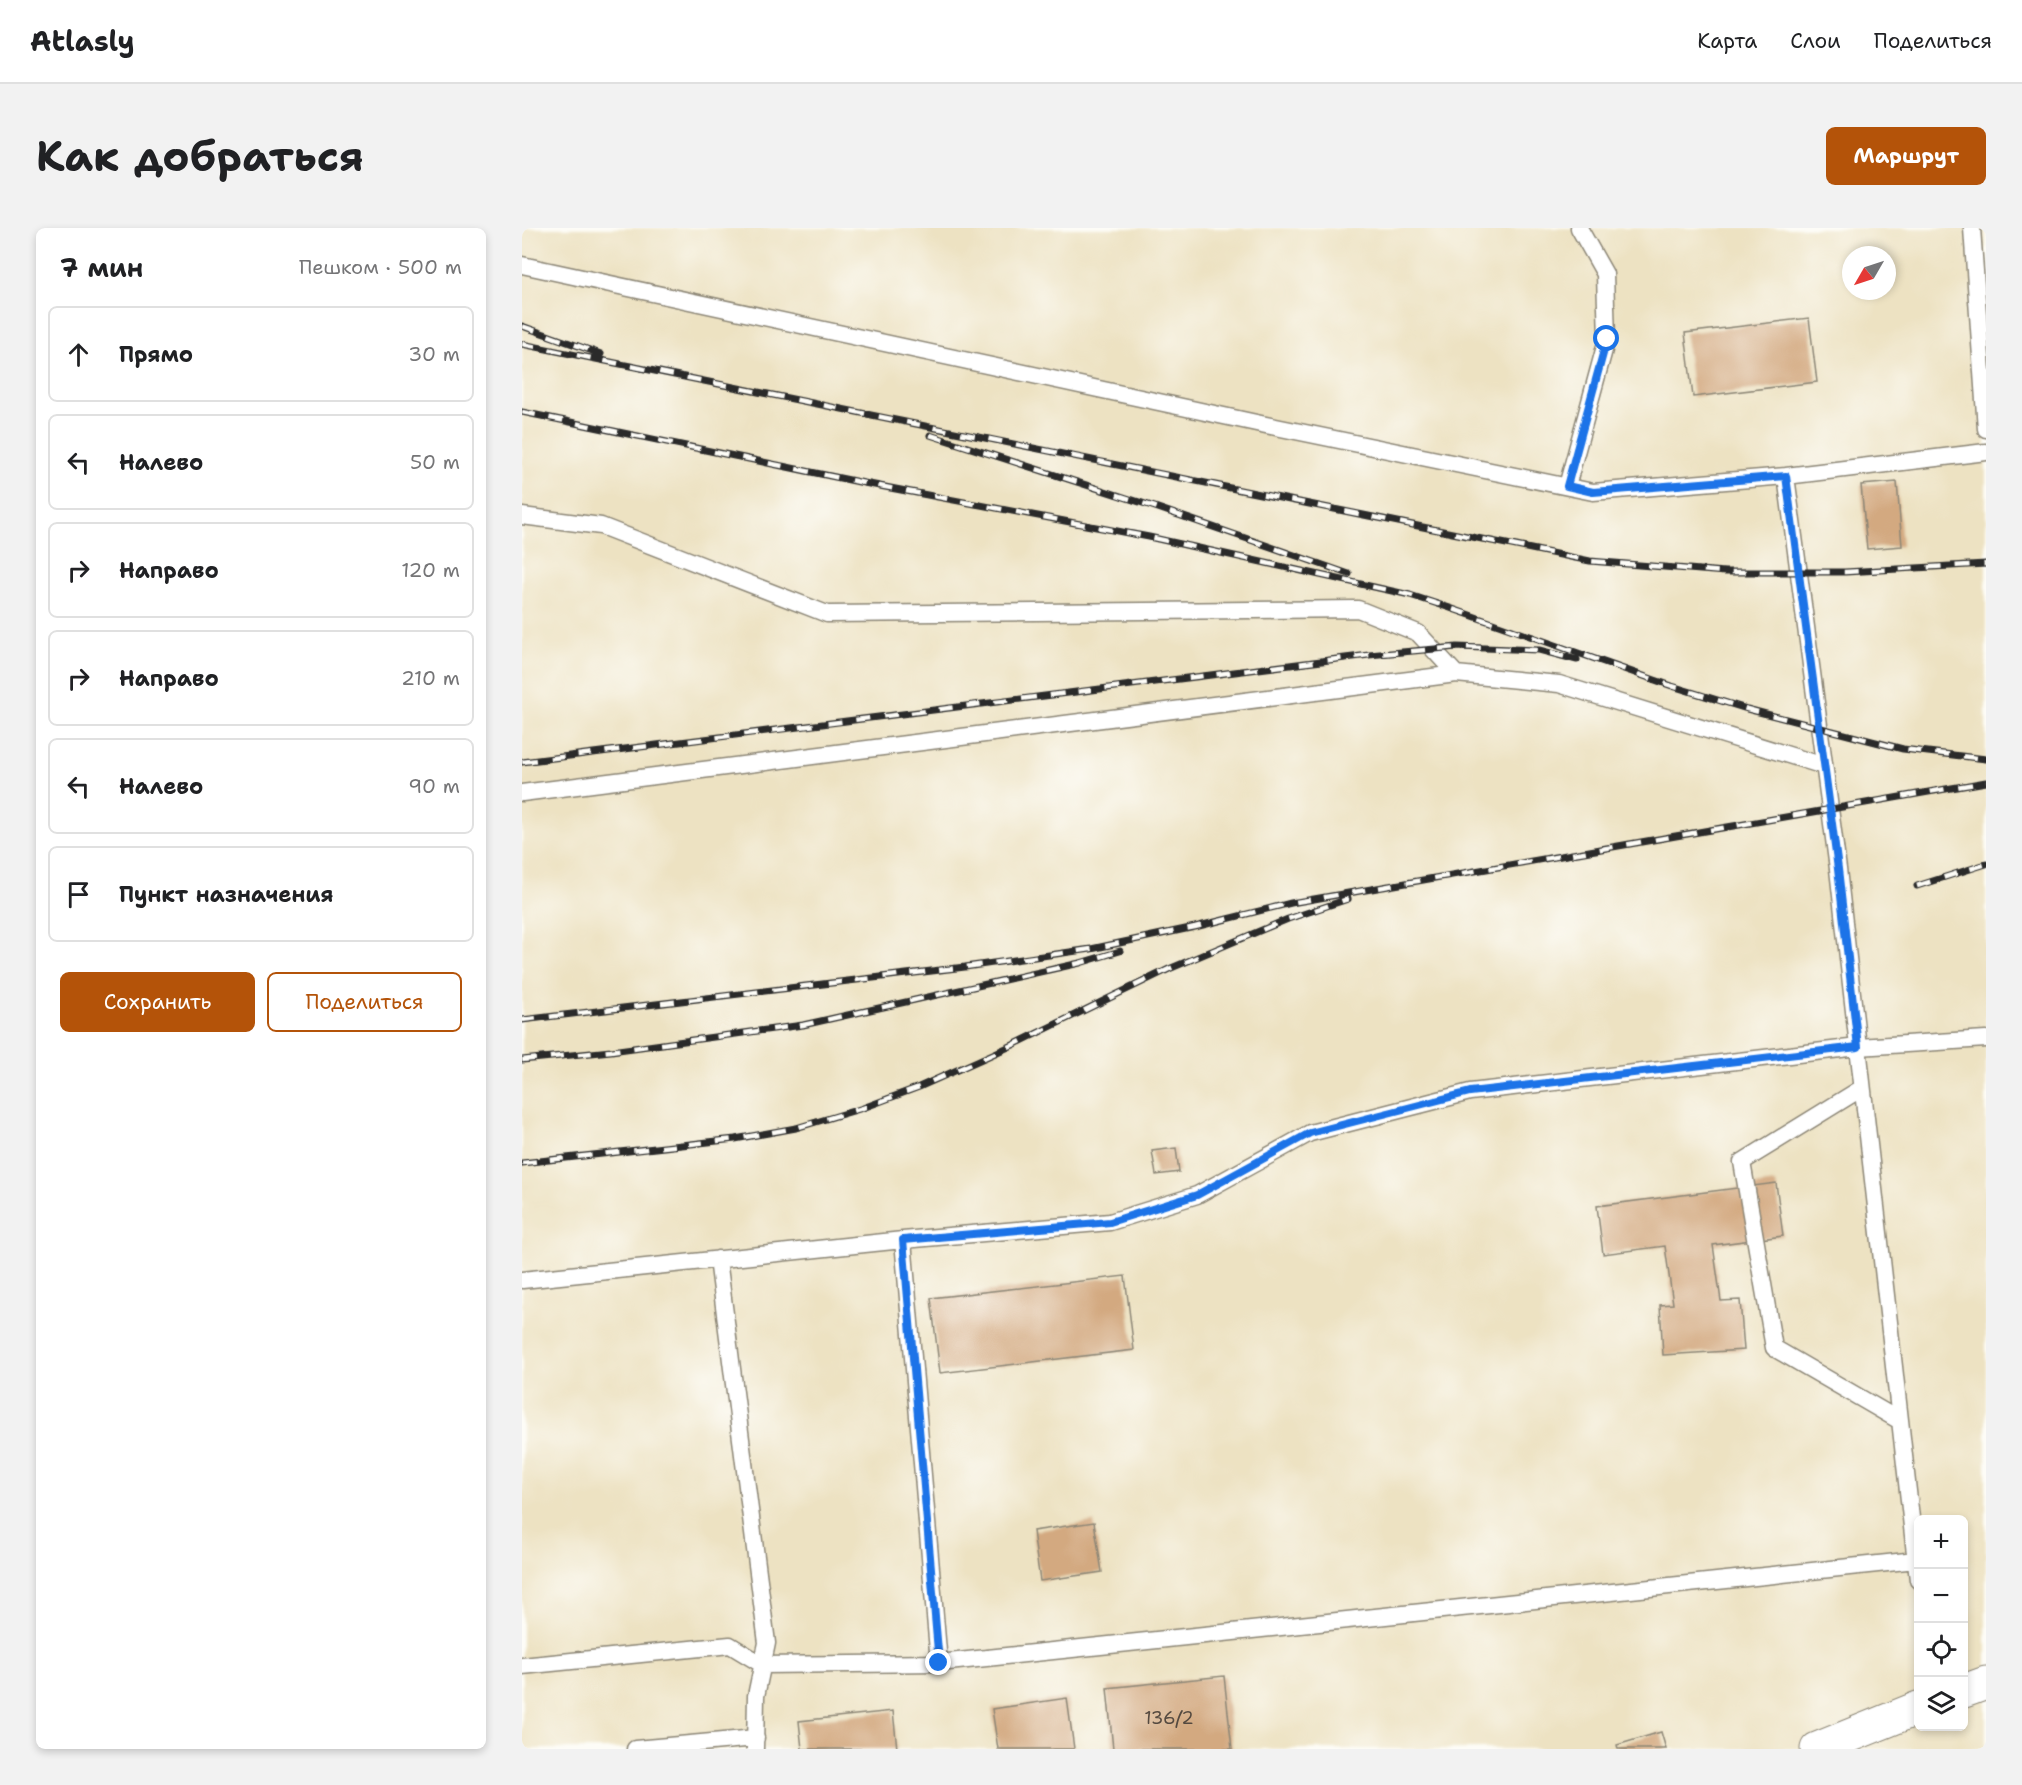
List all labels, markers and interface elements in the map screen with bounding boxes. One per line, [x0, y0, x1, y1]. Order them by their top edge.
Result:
text: Atlasly [30, 22, 135, 60]
text: Карта [1697, 27, 1757, 55]
text: Слои [1790, 27, 1841, 55]
text: Поделиться [1874, 27, 1992, 55]
button: Маршрут [1826, 127, 1986, 185]
text: Как добраться [36, 128, 364, 184]
north arrow [1842, 246, 1896, 300]
text: 7 мин [60, 250, 143, 285]
text: Пешком · 500 m [299, 254, 462, 280]
route start [1593, 325, 1619, 351]
icon: ahead [62, 338, 95, 371]
text: Прямо [119, 340, 193, 369]
text: 30 m [408, 341, 460, 367]
icon: left [62, 446, 95, 479]
text: Налево [119, 448, 203, 477]
text: 50 m [410, 449, 460, 475]
icon: right [62, 554, 95, 587]
text: Направо [119, 556, 219, 585]
text: 120 m [401, 557, 460, 583]
icon: right [62, 662, 95, 695]
text: Направо [119, 664, 219, 693]
text: 210 m [401, 665, 460, 691]
icon: left [62, 770, 95, 803]
text: Налево [119, 772, 203, 801]
text: 90 m [408, 773, 460, 799]
icon: arrive [62, 878, 95, 911]
text: Пункт назначения [119, 880, 333, 909]
button: Сохранить [60, 972, 255, 1032]
button: Поделиться [267, 972, 462, 1032]
map controls [1914, 1515, 1968, 1731]
button: + [1914, 1515, 1968, 1569]
button: − [1914, 1569, 1968, 1623]
button: locate [1914, 1623, 1968, 1677]
route end [925, 1649, 951, 1675]
button: layers [1914, 1677, 1968, 1731]
house number: 136/2 [1144, 1706, 1194, 1730]

